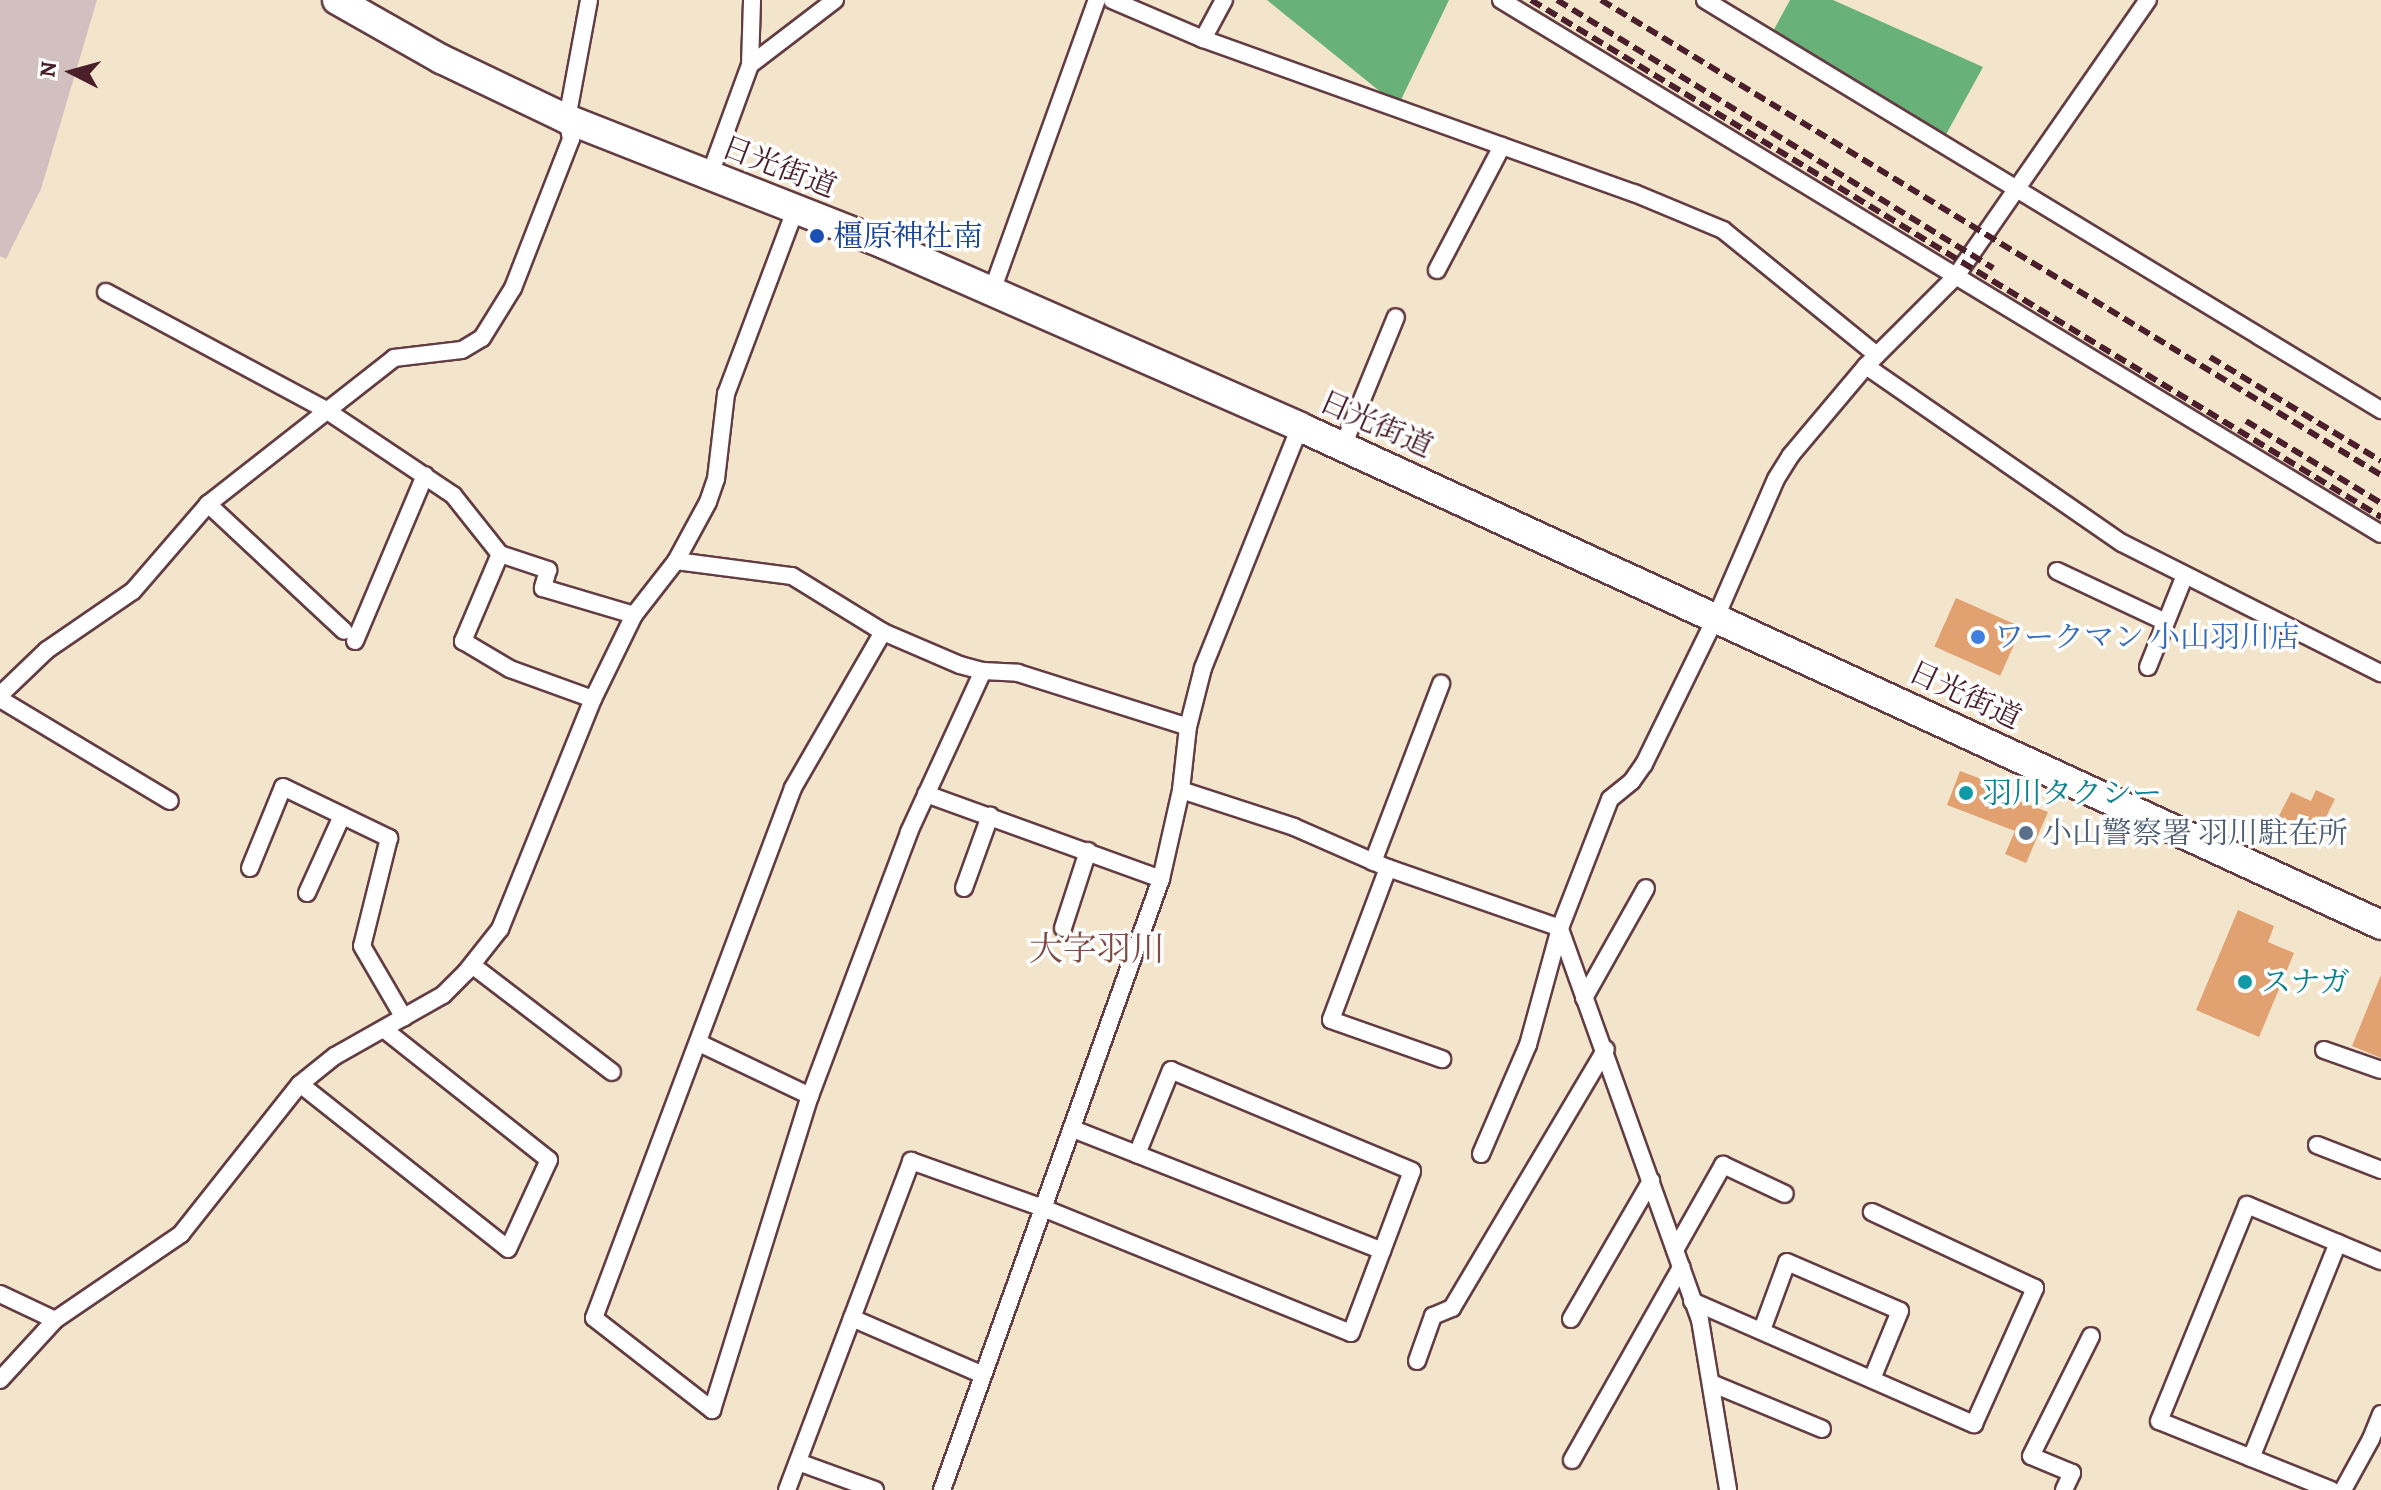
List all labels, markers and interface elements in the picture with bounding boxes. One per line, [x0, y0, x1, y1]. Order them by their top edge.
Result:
north arrow [32, 32, 112, 112]
text: N [32, 60, 64, 79]
street label: 日光街道 [717, 129, 841, 205]
place label: 橿原神社南 [833, 218, 983, 254]
marker: 橿原神社南 [808, 227, 826, 245]
street label: 日光街道 [1314, 383, 1438, 465]
place label: ワークマン 小山羽川店 [1994, 619, 2300, 655]
marker: ワークマン 小山羽川店 [1969, 628, 1987, 646]
street label: 日光街道 [1903, 653, 2027, 737]
place label: 羽川タクシー [1982, 775, 2162, 811]
marker: 羽川タクシー [1957, 784, 1975, 802]
place label: 小山警察署 羽川駐在所 [2042, 815, 2348, 851]
marker: 小山警察署 羽川駐在所 [2017, 824, 2035, 842]
district label: 大字羽川 [1029, 929, 1165, 969]
place label: スナガ [2261, 964, 2351, 1000]
marker: スナガ [2236, 973, 2254, 991]

